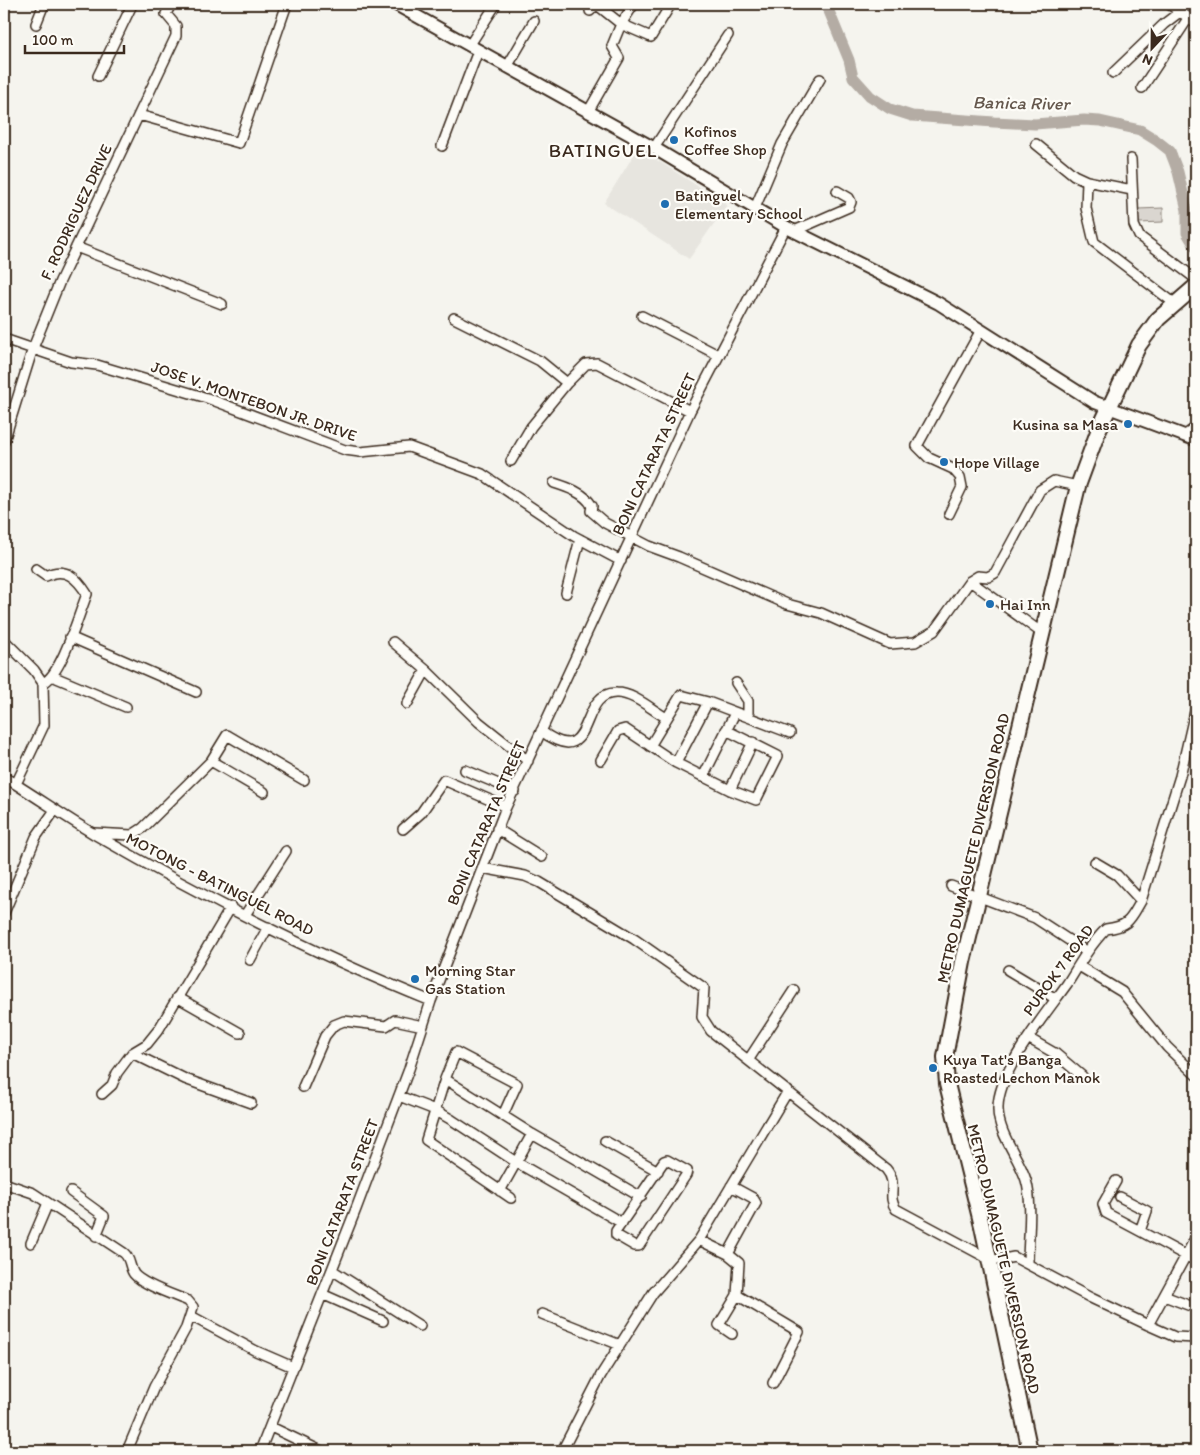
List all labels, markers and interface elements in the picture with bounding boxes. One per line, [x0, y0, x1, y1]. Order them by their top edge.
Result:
scale bar [25, 22, 124, 54]
north arrow [1128, 22, 1178, 72]
text: 100 m [32, 31, 74, 49]
text: N [1140, 50, 1155, 69]
water label: Banica River [972, 91, 1071, 115]
place label: Kofinos Coffee Shop [684, 122, 767, 159]
marker: Kofinos Coffee Shop [668, 134, 680, 146]
district label: BATINGUEL [549, 139, 657, 162]
street label: F. RODRIGUEZ DRIVE [36, 141, 116, 283]
place label: Batinguel Elementary School [675, 186, 803, 223]
marker: Batinguel Elementary School [659, 198, 671, 210]
street label: JOSE V. MONTEBON JR. DRIVE [149, 357, 359, 445]
street label: BONI CATARATA STREET [608, 370, 700, 538]
place label: Kusina sa Masa [1012, 415, 1119, 434]
marker: Kusina sa Masa [1122, 418, 1134, 430]
place label: Hope Village [954, 453, 1040, 472]
marker: Hope Village [938, 456, 950, 468]
place label: Hai Inn [1000, 595, 1051, 614]
marker: Hai Inn [984, 598, 996, 610]
street label: METRO DUMAGUETE DIVERSION ROAD [933, 711, 1013, 985]
street label: BONI CATARATA STREET [443, 738, 529, 908]
street label: MOTONG - BATINGUEL ROAD [123, 828, 317, 940]
street label: PUROK 7 ROAD [1019, 921, 1097, 1019]
place label: Morning Star Gas Station [425, 961, 516, 998]
marker: Morning Star Gas Station [409, 973, 421, 985]
place label: Kuya Tat's Banga Roasted Lechon Manok [943, 1050, 1100, 1087]
marker: Kuya Tat's Banga Roasted Lechon Manok [927, 1062, 939, 1074]
street label: BONI CATARATA STREET [301, 1116, 383, 1288]
street label: METRO DUMAGUETE DIVERSION ROAD [964, 1122, 1044, 1396]

